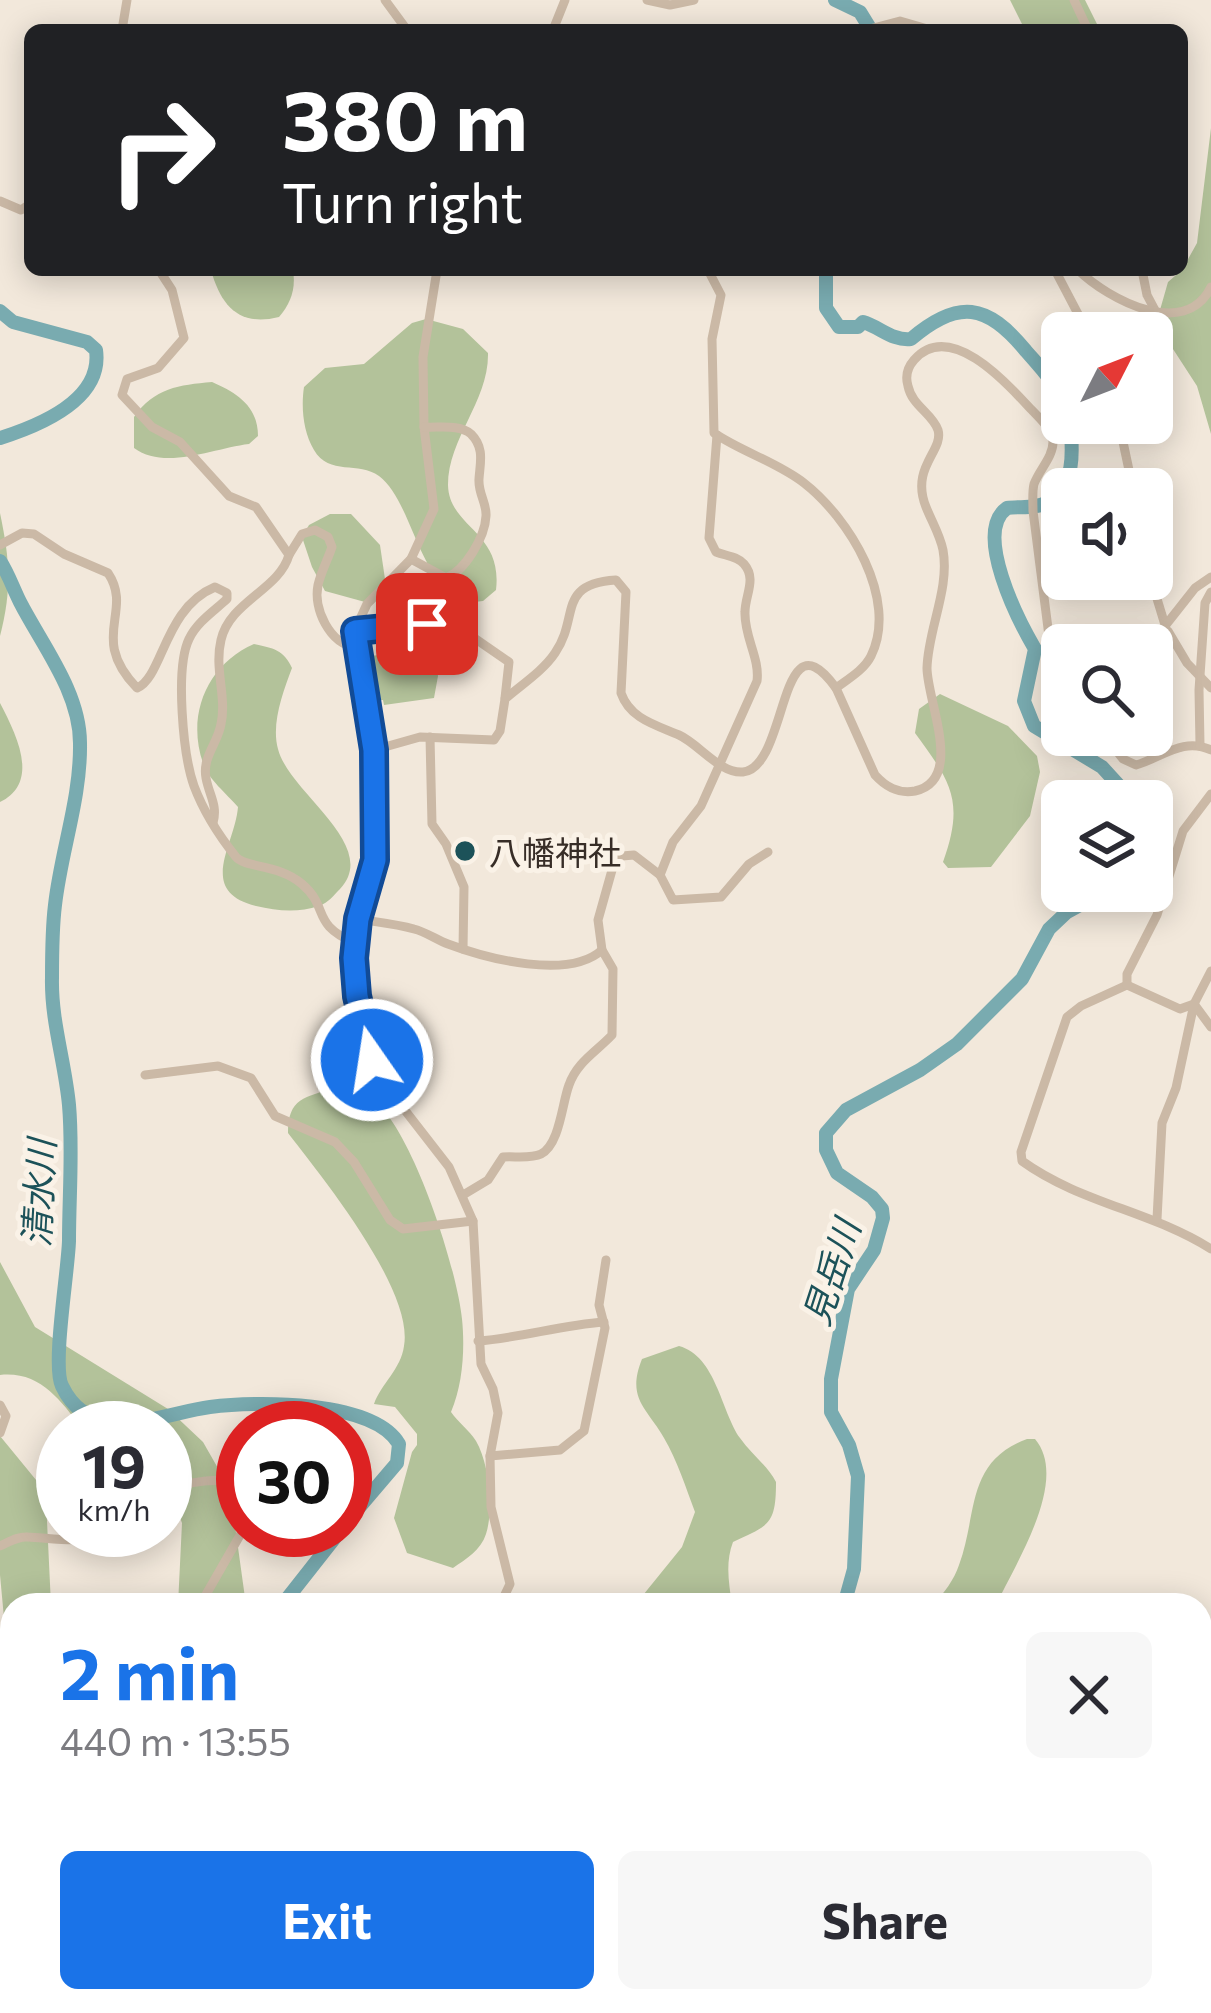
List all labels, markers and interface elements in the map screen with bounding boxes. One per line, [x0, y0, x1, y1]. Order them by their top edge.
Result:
text: 380 m [282, 66, 528, 168]
icon: right [84, 72, 240, 228]
text: Turn right [282, 168, 523, 234]
north arrow [1041, 312, 1173, 444]
map controls [1041, 312, 1173, 912]
button: sound [1041, 468, 1173, 600]
pin [376, 573, 478, 675]
icon: arrive [394, 591, 460, 657]
button: search [1041, 624, 1173, 756]
button: layers [1041, 780, 1173, 912]
place label: 八幡神社 [489, 831, 621, 872]
marker: 八幡神社 [452, 838, 478, 864]
position arrow [309, 997, 435, 1123]
water label: 清水川 [12, 1134, 62, 1248]
water label: 見岳川 [792, 1210, 869, 1330]
speed limit sign: 30 [216, 1401, 372, 1557]
text: 19 [82, 1427, 146, 1500]
text: km/h [78, 1490, 150, 1527]
text: 2 min [60, 1627, 239, 1715]
button: close [1026, 1632, 1152, 1758]
text: 440 m · 13:55 [60, 1716, 291, 1764]
button: Exit [60, 1851, 594, 1989]
button: Share [618, 1851, 1152, 1989]

